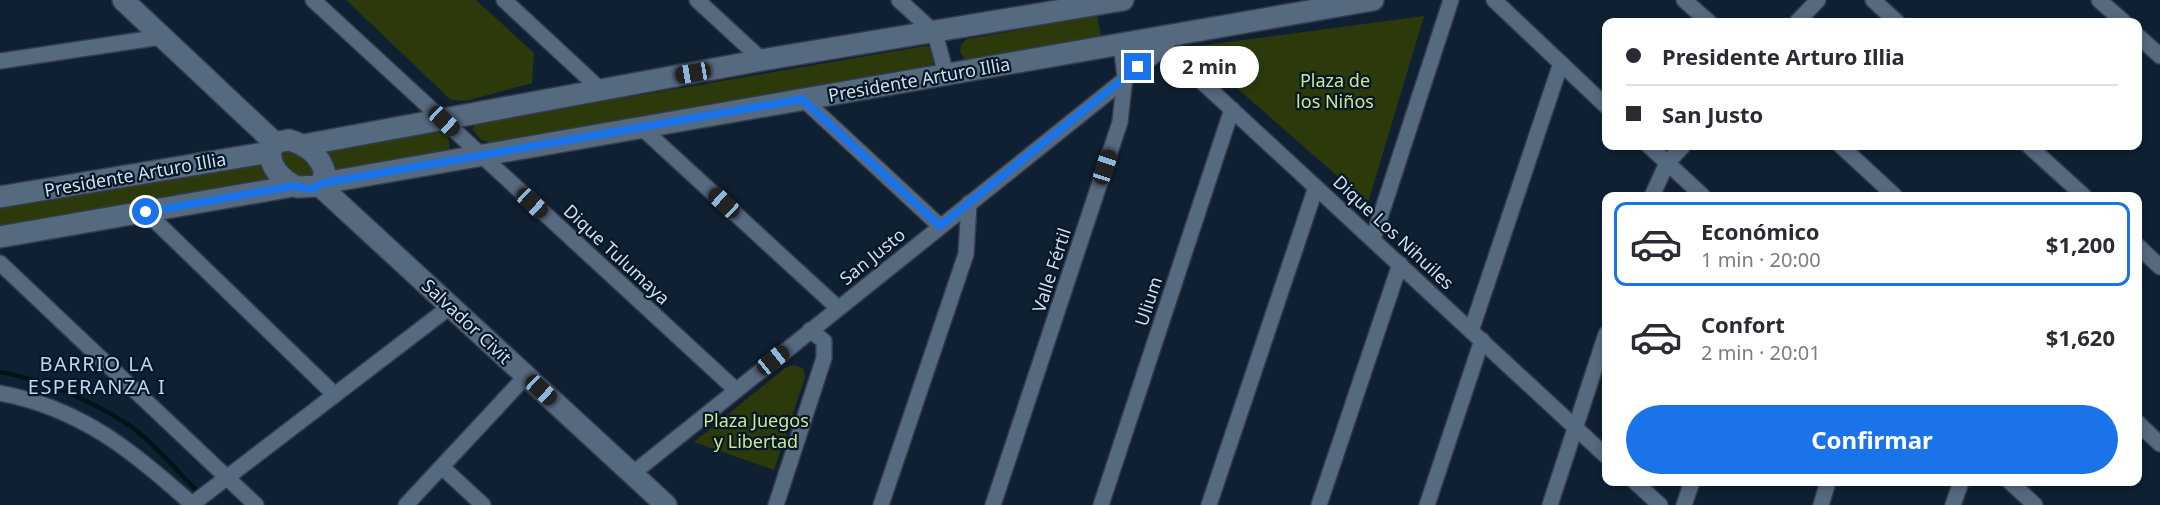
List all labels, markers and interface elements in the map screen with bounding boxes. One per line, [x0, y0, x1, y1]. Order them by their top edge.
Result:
text: Presidente Arturo Illia [1662, 41, 1905, 71]
callout: 2 min [1159, 46, 1258, 88]
street label: Presidente Arturo Illia [826, 51, 1012, 107]
route end [1124, 53, 1151, 80]
text: 2 min [1182, 53, 1237, 80]
car [674, 61, 712, 85]
park label: Plaza de los Niños [1296, 68, 1374, 113]
text: San Justo [1662, 99, 1763, 129]
car [425, 102, 463, 140]
street label: Presidente Arturo Illia [42, 146, 228, 202]
car [1091, 147, 1119, 187]
street label: Dique Los Nihuiles [1328, 170, 1460, 294]
car [513, 184, 551, 222]
car [705, 184, 743, 222]
route start [132, 198, 159, 225]
street label: Dique Tulumaya [559, 199, 675, 309]
text: Económico [1701, 216, 1820, 246]
icon: car [1629, 217, 1683, 271]
street label: San Justo [834, 222, 910, 290]
street label: Valle Fértil [1026, 225, 1076, 315]
text: $1,200 [2046, 229, 2115, 259]
text: 1 min · 20:00 [1701, 246, 1821, 273]
street label: Salvador Civit [417, 273, 517, 369]
street label: Ulium [1129, 273, 1167, 329]
text: Confort [1701, 309, 1785, 339]
icon: car [1629, 310, 1683, 364]
text: $1,620 [2046, 322, 2115, 352]
text: 2 min · 20:01 [1701, 339, 1821, 366]
car [753, 342, 793, 378]
district label: BARRIO LA ESPERANZA I [28, 350, 166, 400]
car [522, 371, 560, 409]
button: Confirmar [1626, 405, 2118, 474]
park label: Plaza Juegos y Libertad [703, 408, 809, 453]

